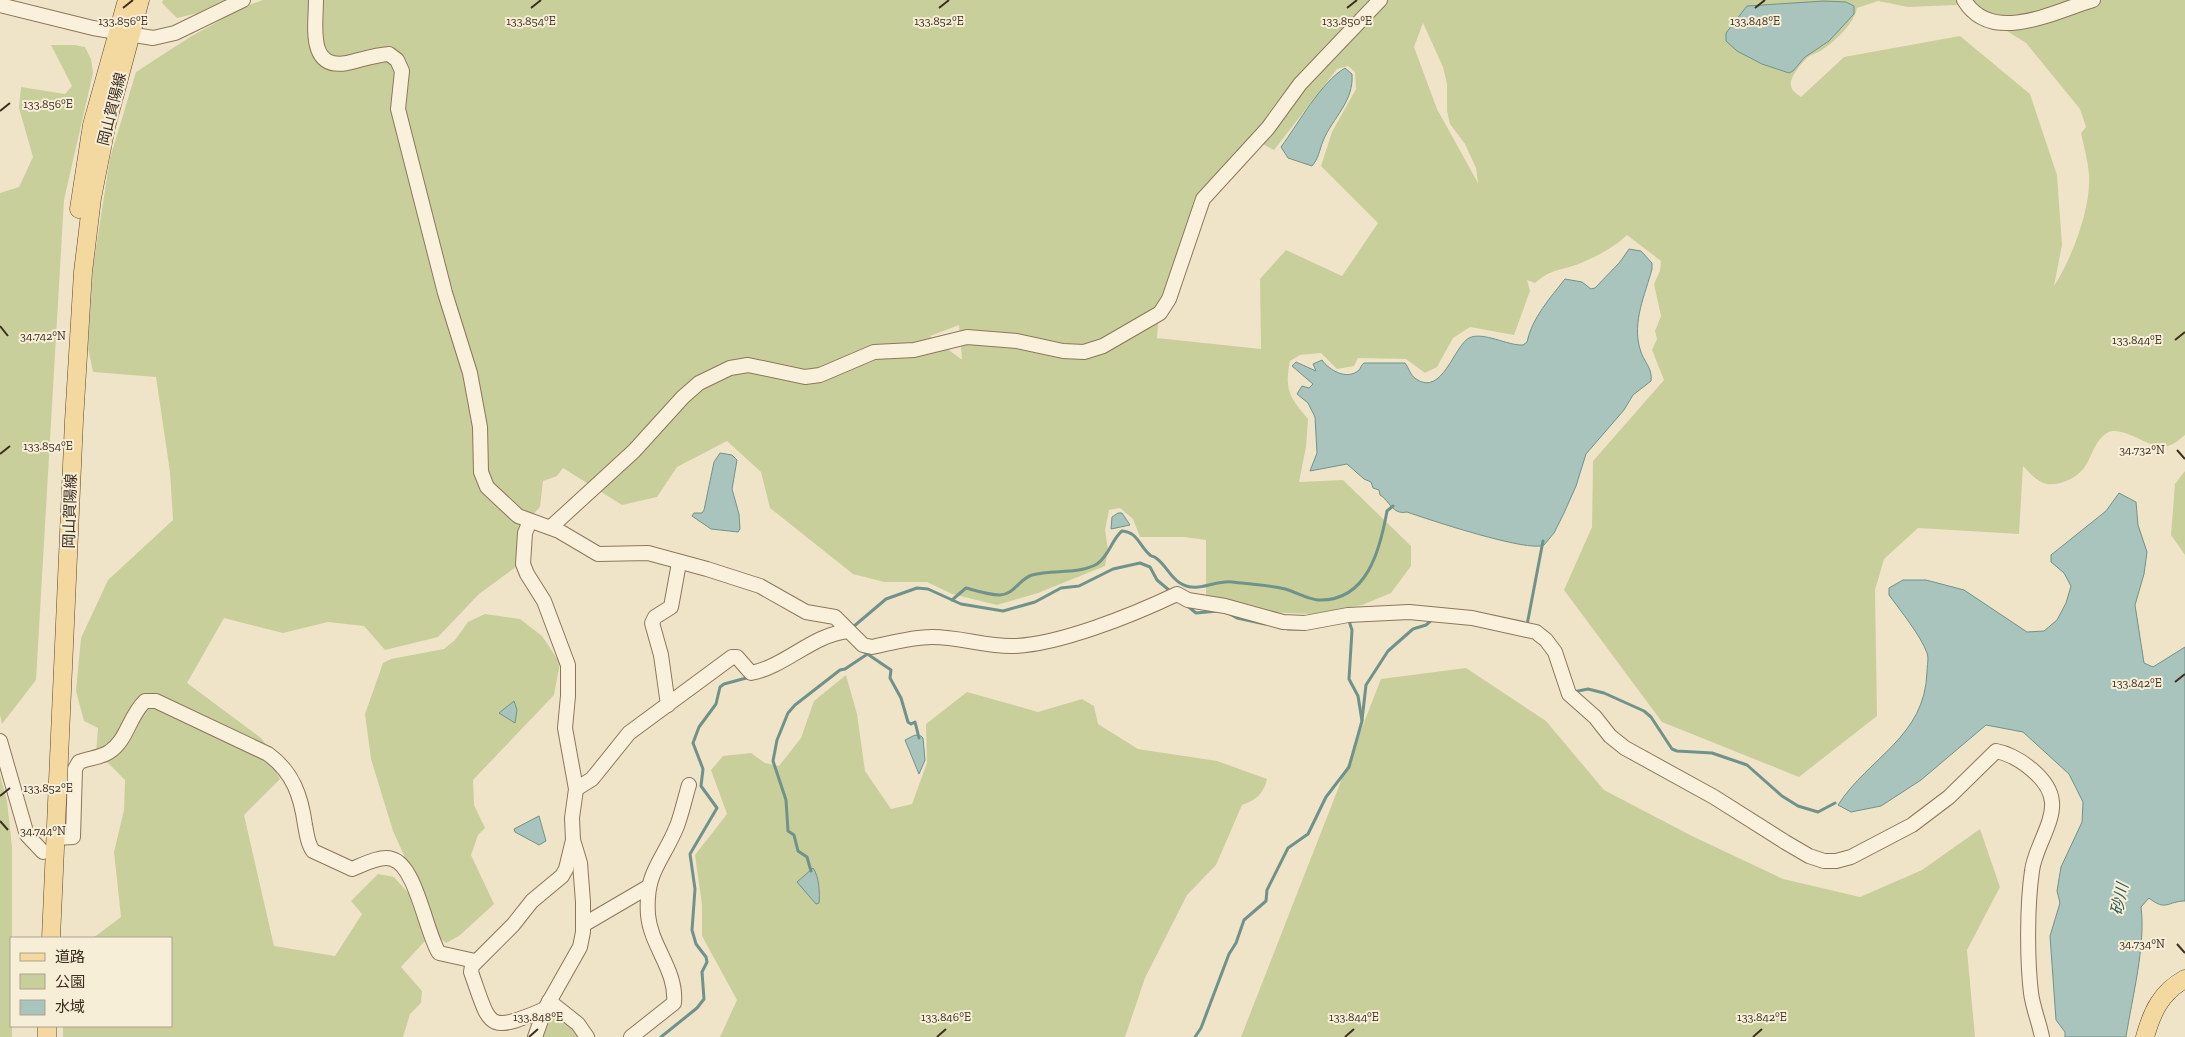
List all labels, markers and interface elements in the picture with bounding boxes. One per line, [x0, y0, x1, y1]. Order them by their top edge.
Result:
text: 133.856°E [98, 14, 148, 28]
text: 133.854°E [506, 14, 556, 28]
text: 133.852°E [914, 14, 964, 28]
text: 133.850°E [1322, 14, 1372, 28]
text: 133.848°E [1730, 14, 1780, 28]
street label: 岡山賀陽線 [94, 70, 130, 148]
text: 133.856°E [23, 97, 73, 111]
text: 34.742°N [20, 329, 66, 343]
text: 133.844°E [2112, 333, 2162, 347]
text: 133.854°E [23, 439, 73, 453]
text: 34.732°N [2119, 443, 2165, 457]
street label: 岡山賀陽線 [60, 473, 80, 549]
text: 133.842°E [2112, 676, 2162, 690]
text: 133.852°E [23, 781, 73, 795]
text: 34.744°N [20, 824, 66, 838]
water label: 砂川 [2107, 880, 2133, 917]
legend [10, 937, 172, 1027]
text: 34.734°N [2119, 937, 2165, 951]
text: 道路 [55, 948, 85, 966]
text: 公園 [55, 973, 85, 991]
text: 水域 [55, 998, 85, 1016]
text: 133.848°E [513, 1010, 563, 1024]
text: 133.846°E [921, 1010, 971, 1024]
text: 133.844°E [1329, 1010, 1379, 1024]
text: 133.842°E [1737, 1010, 1787, 1024]

